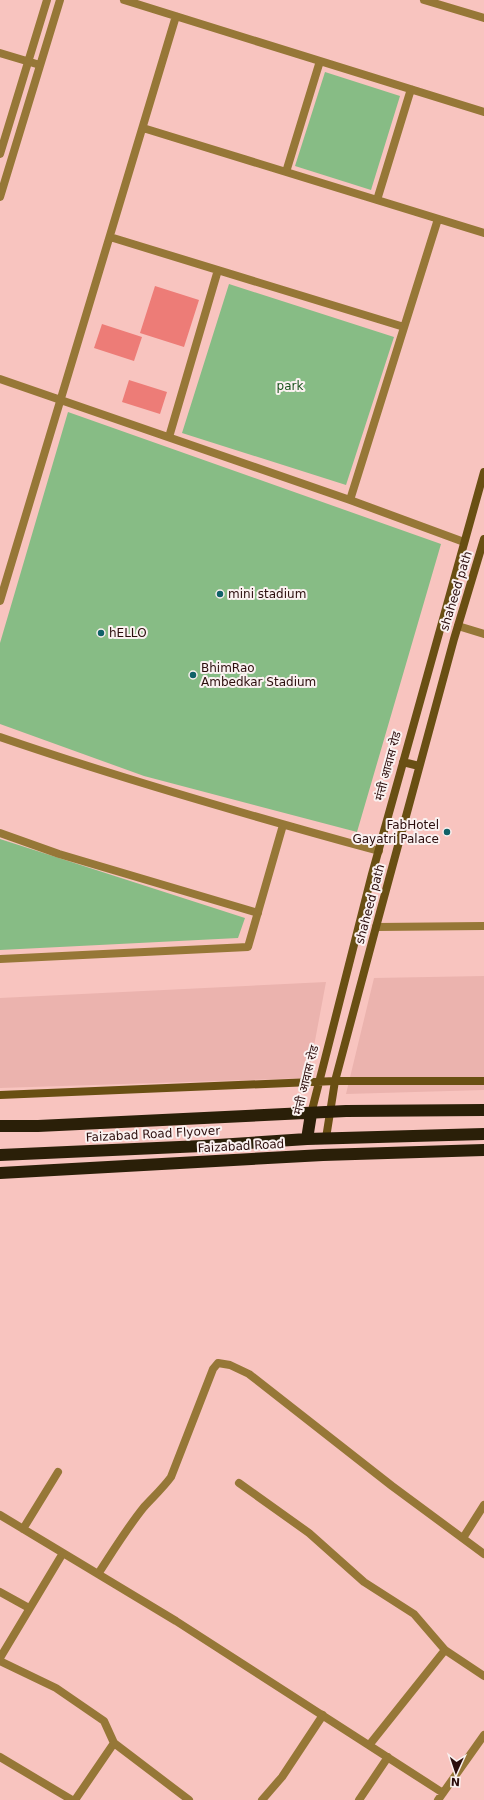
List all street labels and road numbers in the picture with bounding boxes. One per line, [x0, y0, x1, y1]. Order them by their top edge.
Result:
street label: shaheed path [437, 550, 475, 632]
street label: मंत्ती आवास रोड [371, 729, 404, 802]
street label: shaheed path [353, 862, 387, 946]
street label: मंत्ती आवास रोड [290, 1043, 321, 1116]
street label: Faizabad Road Flyover [85, 1123, 221, 1145]
street label: Faizabad Road [197, 1137, 285, 1155]

